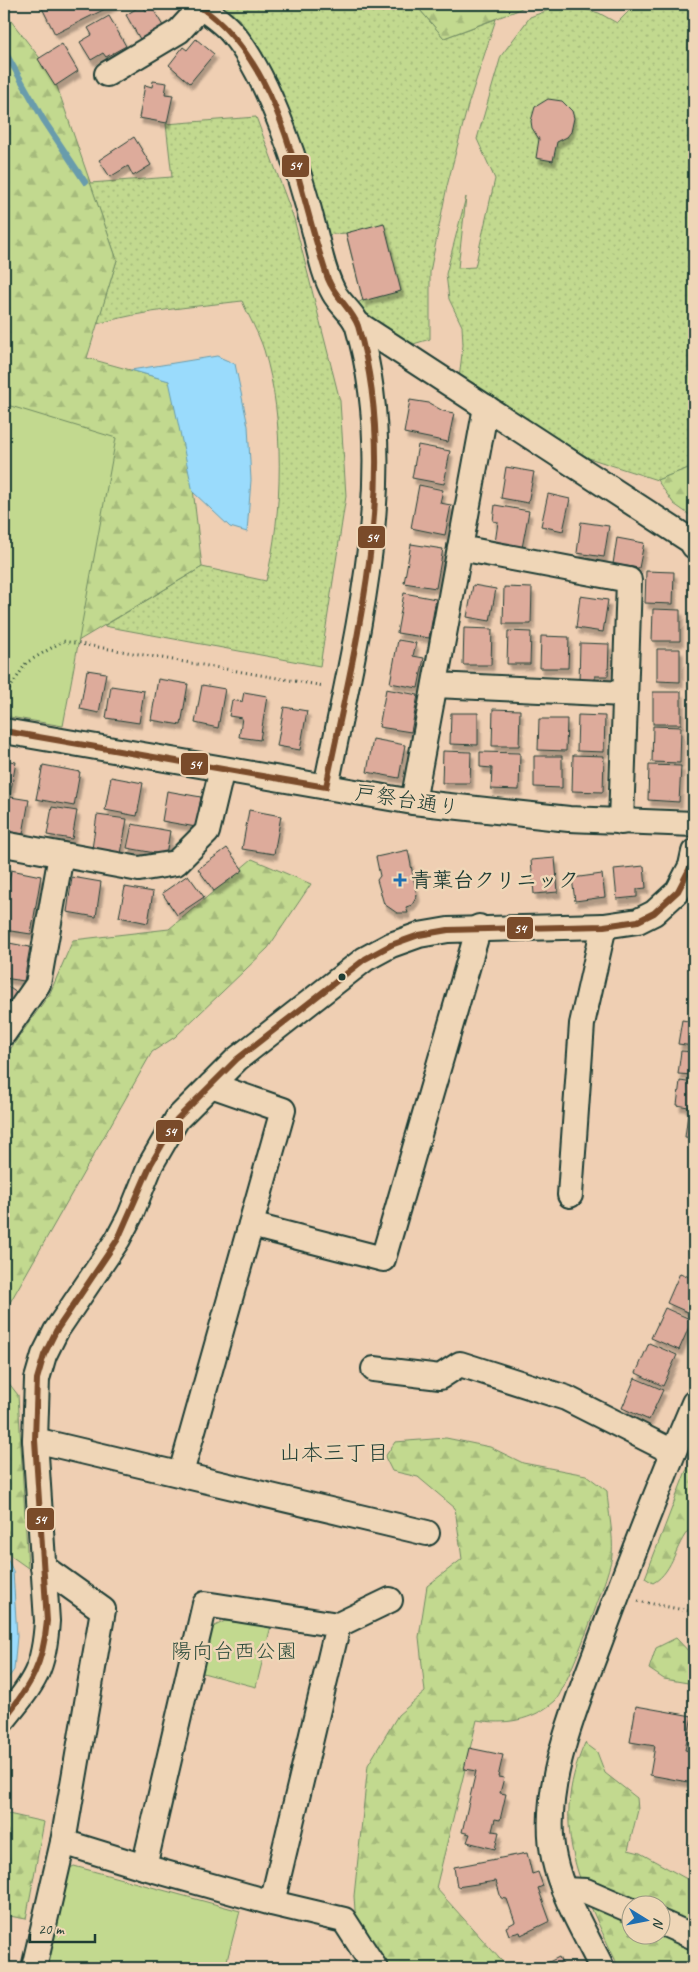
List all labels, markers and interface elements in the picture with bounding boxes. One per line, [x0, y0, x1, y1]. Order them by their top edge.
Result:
line badge: 54 [281, 154, 310, 178]
text: 54 [289, 157, 303, 174]
line badge: 54 [357, 525, 386, 549]
text: 54 [366, 529, 380, 546]
line badge: 54 [180, 752, 209, 776]
text: 54 [189, 756, 203, 773]
street label: 戸祭台通り [353, 779, 461, 821]
place label: 青葉台クリニック [411, 867, 579, 893]
marker: 青葉台クリニック [393, 873, 407, 887]
line badge: 54 [506, 916, 534, 940]
text: 54 [514, 920, 528, 937]
unlabelled marker [337, 972, 347, 982]
line badge: 54 [155, 1119, 184, 1143]
text: 54 [164, 1123, 178, 1140]
district label: 山本三丁目 [279, 1439, 389, 1467]
line badge: 54 [26, 1507, 55, 1531]
text: 54 [34, 1511, 48, 1528]
park label: 陽向台西公園 [171, 1638, 297, 1664]
north arrow [620, 1894, 670, 1944]
scale bar [30, 1912, 95, 1944]
text: N [649, 1916, 667, 1930]
text: 20 m [38, 1920, 65, 1939]

